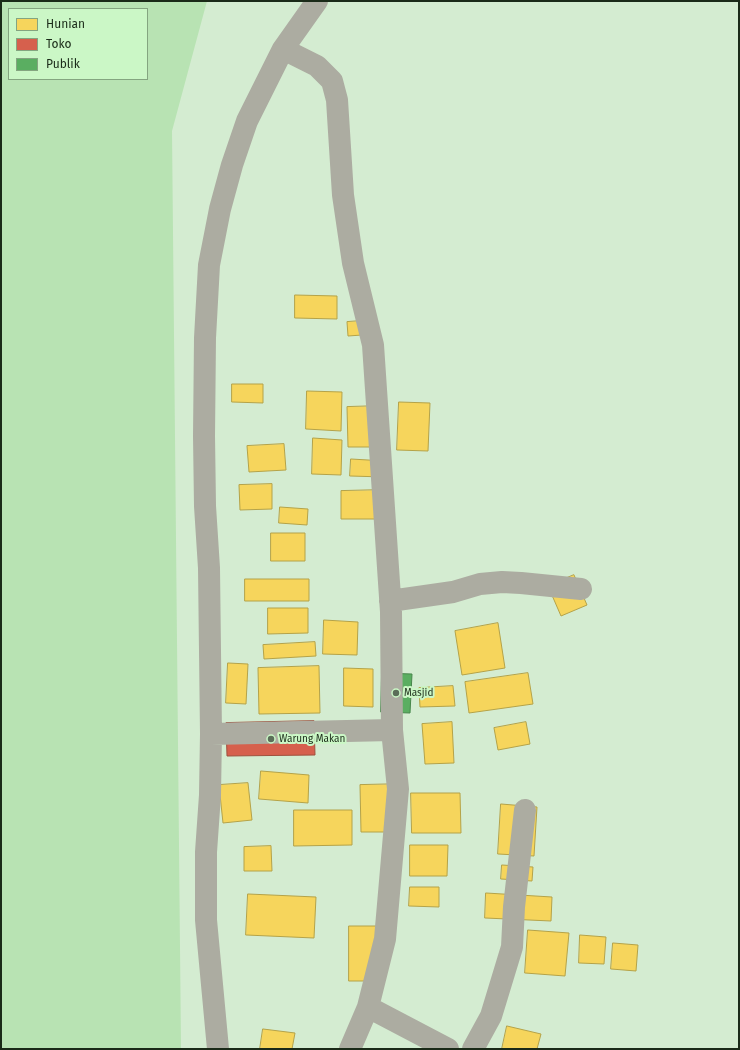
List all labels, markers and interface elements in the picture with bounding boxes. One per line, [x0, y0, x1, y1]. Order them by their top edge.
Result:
legend [8, 8, 148, 80]
text: Hunian [46, 17, 85, 31]
text: Toko [46, 37, 72, 51]
text: Publik [46, 57, 80, 71]
place label: Masjid [404, 687, 433, 699]
marker: Masjid [391, 688, 401, 698]
place label: Warung Makan [279, 733, 345, 745]
marker: Warung Makan [266, 734, 276, 744]

